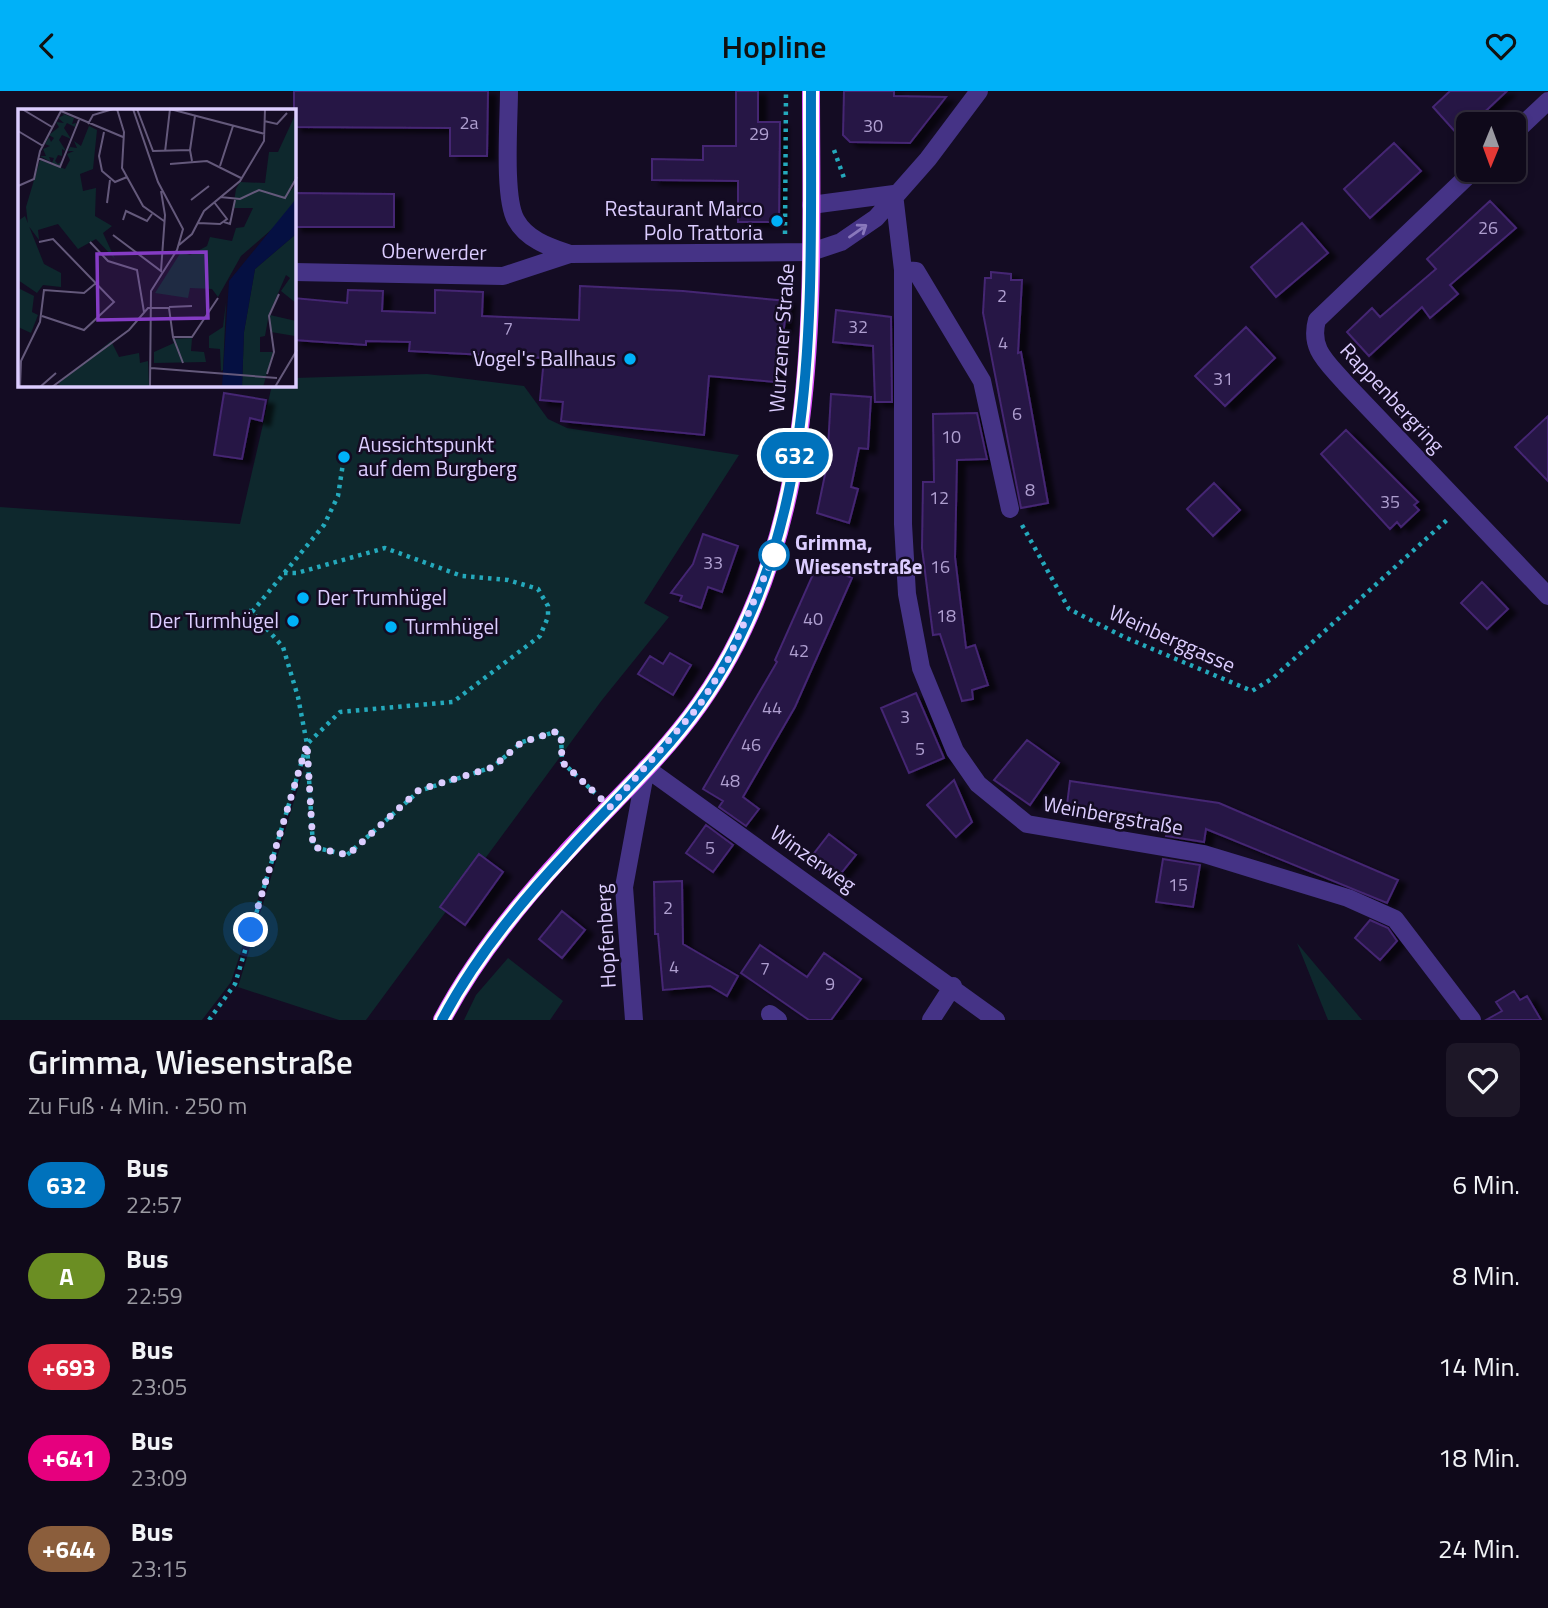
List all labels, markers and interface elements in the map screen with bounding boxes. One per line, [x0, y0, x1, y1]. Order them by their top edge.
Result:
text: Hopline [721, 22, 827, 70]
icon: back [28, 27, 66, 65]
icon: heart [1482, 27, 1520, 65]
inset map [18, 109, 296, 387]
house number: 2a [459, 109, 479, 136]
house number: 30 [863, 112, 883, 139]
north arrow [1456, 112, 1526, 182]
map controls [1456, 112, 1526, 182]
house number: 29 [749, 120, 769, 147]
place label: Restaurant Marco Polo Trattoria [605, 192, 763, 248]
marker: Restaurant Marco Polo Trattoria [769, 213, 785, 229]
house number: 26 [1478, 214, 1498, 241]
one-way arrow [848, 224, 867, 238]
street label: Oberwerder [381, 234, 487, 268]
street label: Wurzener Straße [760, 262, 802, 414]
house number: 2 [997, 282, 1007, 309]
house number: 32 [848, 313, 868, 340]
house number: 7 [503, 315, 513, 342]
house number: 4 [998, 329, 1008, 356]
street label: Rappenbergring [1333, 335, 1453, 460]
place label: Vogel's Ballhaus [473, 342, 616, 374]
marker: Vogel's Ballhaus [622, 351, 638, 367]
house number: 31 [1213, 365, 1233, 392]
house number: 6 [1012, 400, 1022, 427]
house number: 10 [941, 423, 961, 450]
place label: Aussichtspunkt auf dem Burgberg [358, 428, 517, 484]
line badge: 632 [755, 432, 835, 478]
text: 632 [775, 437, 815, 473]
marker: Aussichtspunkt auf dem Burgberg [336, 449, 352, 465]
house number: 8 [1025, 476, 1035, 503]
house number: 12 [929, 484, 949, 511]
house number: 35 [1380, 488, 1400, 515]
place label: Grimma, Wiesenstraße [795, 526, 923, 582]
marker: Grimma, Wiesenstraße [759, 540, 789, 570]
house number: 33 [703, 549, 723, 576]
house number: 16 [930, 553, 950, 580]
place label: Der Trumhügel [317, 581, 447, 613]
marker: Der Trumhügel [295, 590, 311, 606]
street label: Weinberggasse [1104, 596, 1241, 680]
house number: 18 [936, 602, 956, 629]
place label: Der Turmhügel [149, 604, 279, 636]
house number: 40 [803, 605, 823, 632]
place label: Turmhügel [405, 610, 499, 642]
marker: Der Turmhügel [285, 613, 301, 629]
marker: Turmhügel [383, 619, 399, 635]
house number: 42 [789, 637, 809, 664]
house number: 44 [762, 694, 782, 721]
house number: 3 [900, 703, 910, 730]
house number: 46 [741, 731, 761, 758]
house number: 5 [915, 735, 925, 762]
house number: 48 [720, 767, 740, 794]
street label: Weinbergstraße [1041, 787, 1186, 843]
street label: Winzerweg [764, 817, 864, 900]
house number: 5 [705, 834, 715, 861]
house number: 15 [1168, 871, 1188, 898]
street label: Hopfenberg [586, 883, 624, 989]
house number: 2 [663, 894, 673, 921]
your location [233, 912, 268, 947]
house number: 4 [669, 953, 679, 980]
house number: 7 [760, 955, 770, 982]
house number: 9 [825, 970, 835, 997]
text: Grimma, Wiesenstraße [28, 1037, 353, 1087]
button: heart [1446, 1043, 1520, 1117]
text: Zu Fuß · 4 Min. · 250 m [28, 1088, 247, 1123]
text: Bus [126, 1148, 168, 1187]
text: 6 Min. [1453, 1165, 1520, 1204]
text: 632 [46, 1167, 87, 1203]
text: 22:57 [126, 1187, 183, 1222]
text: Bus [126, 1239, 168, 1278]
text: 8 Min. [1453, 1256, 1520, 1295]
text: A [59, 1258, 74, 1294]
text: 22:59 [126, 1278, 183, 1313]
text: Bus [131, 1330, 173, 1369]
text: 14 Min. [1438, 1347, 1520, 1386]
text: +693 [42, 1349, 96, 1385]
text: 23:05 [131, 1369, 187, 1404]
text: Bus [131, 1421, 173, 1460]
text: 18 Min. [1438, 1438, 1520, 1477]
text: +641 [42, 1440, 96, 1476]
text: 23:09 [131, 1460, 187, 1495]
text: Bus [131, 1512, 173, 1551]
text: 24 Min. [1438, 1529, 1520, 1568]
text: +644 [42, 1531, 96, 1567]
text: 23:15 [131, 1551, 187, 1586]

